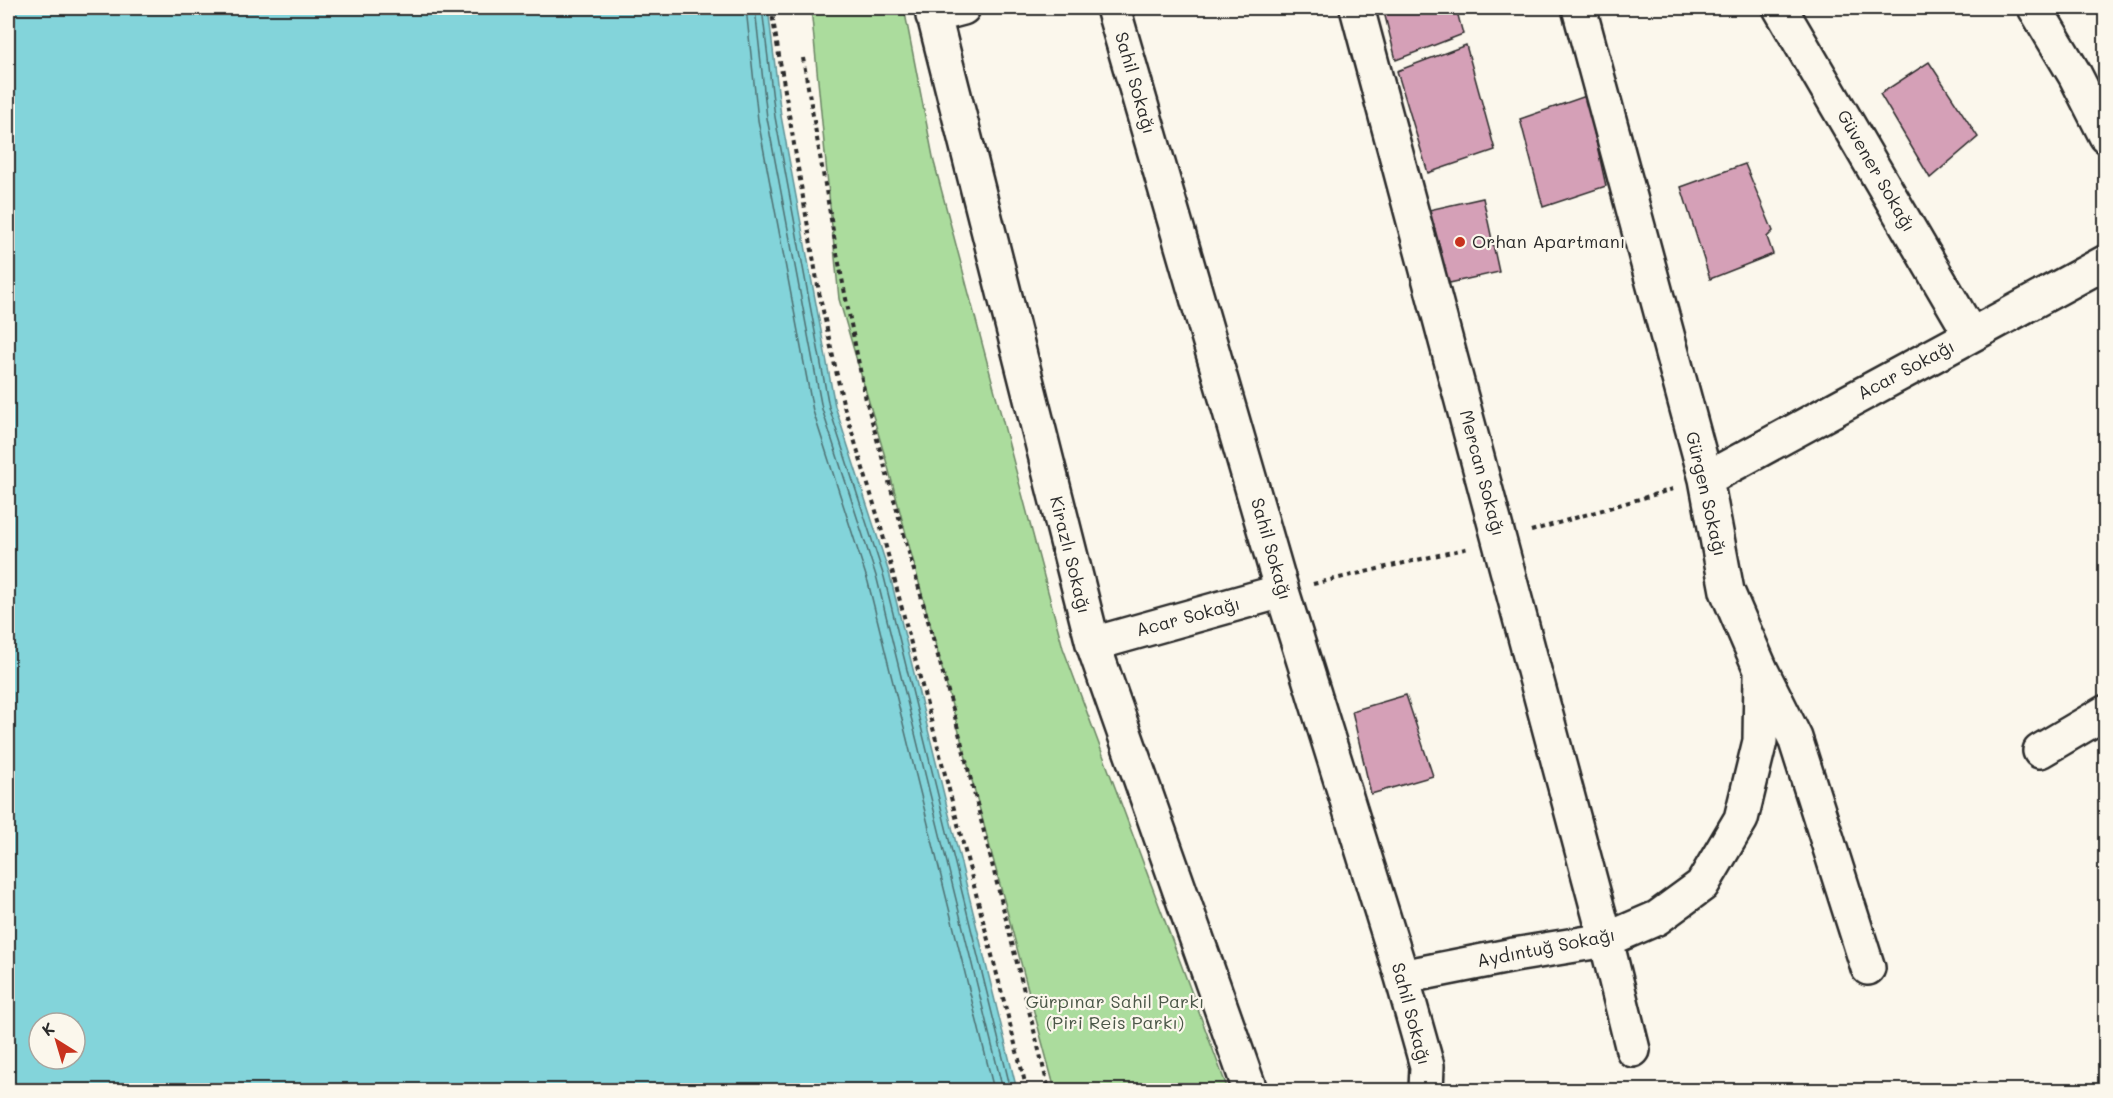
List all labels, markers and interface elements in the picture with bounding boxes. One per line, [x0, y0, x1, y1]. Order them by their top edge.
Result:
street label: Sahil Sokağı [1110, 29, 1162, 136]
street label: Güvener Sokağı [1832, 105, 1922, 236]
place label: Orhan Apartmanı [1472, 229, 1625, 253]
marker: Orhan Apartmanı [1453, 235, 1467, 249]
street label: Acar Sokağı [1853, 333, 1958, 405]
street label: Mercan Sokağı [1455, 407, 1511, 539]
street label: Gürgen Sokağı [1681, 429, 1733, 558]
street label: Kirazlı Sokağı [1045, 493, 1097, 616]
street label: Sahil Sokağı [1246, 495, 1298, 602]
street label: Acar Sokağı [1133, 591, 1242, 641]
street label: Aydıntuğ Sokağı [1475, 922, 1617, 972]
street label: Sahil Sokağı [1387, 960, 1437, 1068]
park label: Gürpınar Sahil Parkı (Piri Reis Parkı) [1026, 989, 1204, 1034]
north arrow [27, 1011, 87, 1071]
text: K [37, 1017, 58, 1040]

